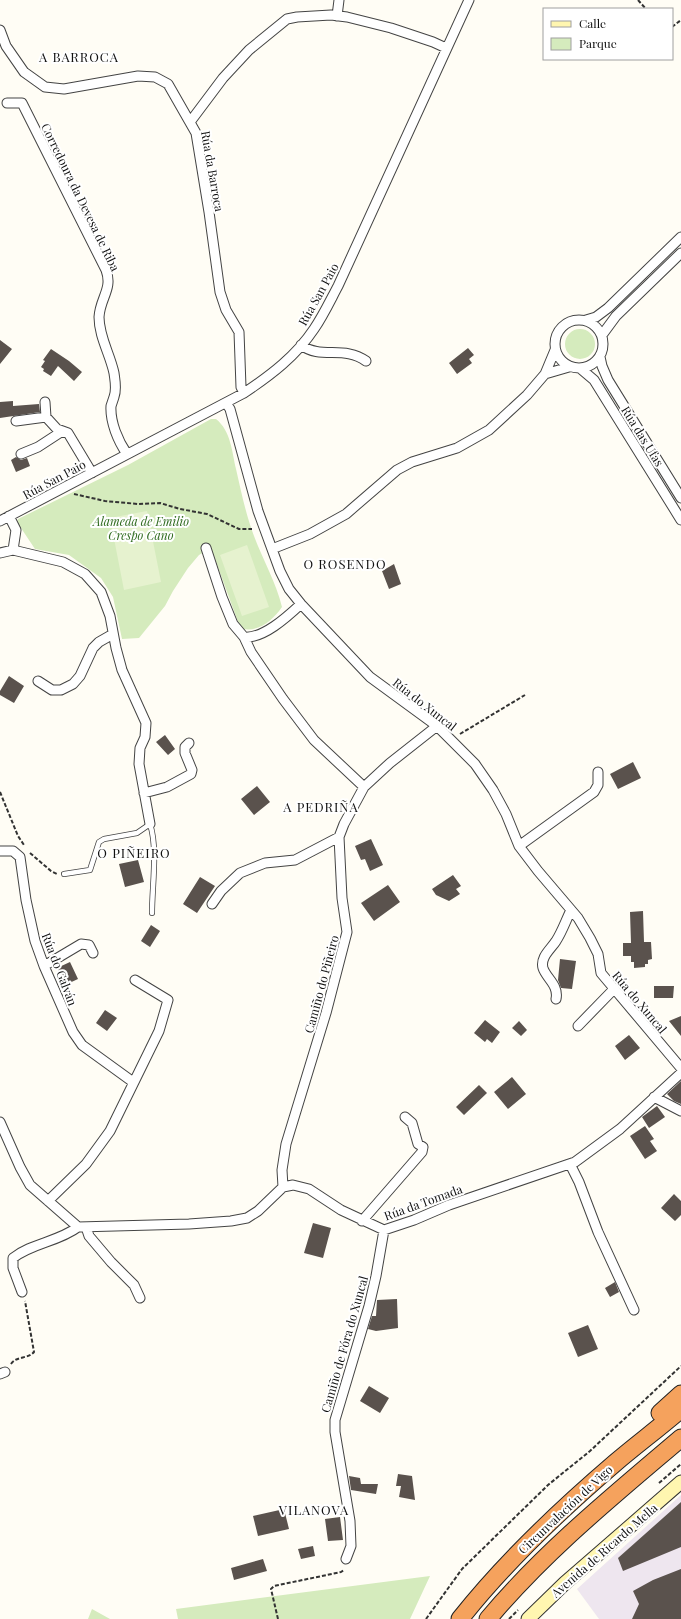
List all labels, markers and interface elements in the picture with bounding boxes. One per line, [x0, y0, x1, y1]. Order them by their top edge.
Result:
legend [543, 8, 673, 60]
text: Calle [579, 15, 606, 31]
text: Parque [579, 35, 617, 51]
district label: A BARROCA [38, 48, 119, 65]
street label: Corredoura da Devesa de Riba [38, 120, 124, 274]
street label: Rúa da Barroca [198, 129, 228, 213]
street label: Rúa San Paio [294, 260, 342, 328]
street label: Rúa das Ufas [618, 403, 668, 469]
street label: Rúa San Paio [20, 455, 89, 502]
park label: Alameda de Emilio Crespo Cano [91, 513, 189, 543]
district label: O ROSENDO [303, 555, 387, 572]
street label: Rúa do Xuncal [390, 674, 461, 734]
district label: A PEDRIÑA [282, 798, 359, 815]
district label: O PIÑEIRO [97, 844, 171, 861]
street label: Rúa do Galván [39, 930, 81, 1008]
street label: Camiño do Piñeiro [300, 933, 342, 1035]
street label: Rúa do Xuncal [609, 967, 671, 1037]
street label: Rúa da Tomada [382, 1180, 464, 1224]
street label: Camiño de Fóra do Xuncal [317, 1273, 371, 1414]
street label: Circunvalación de Vigo [515, 1461, 616, 1557]
street label: Avenida de Ricardo Mella [547, 1499, 661, 1601]
district label: VILANOVA [278, 1501, 349, 1518]

